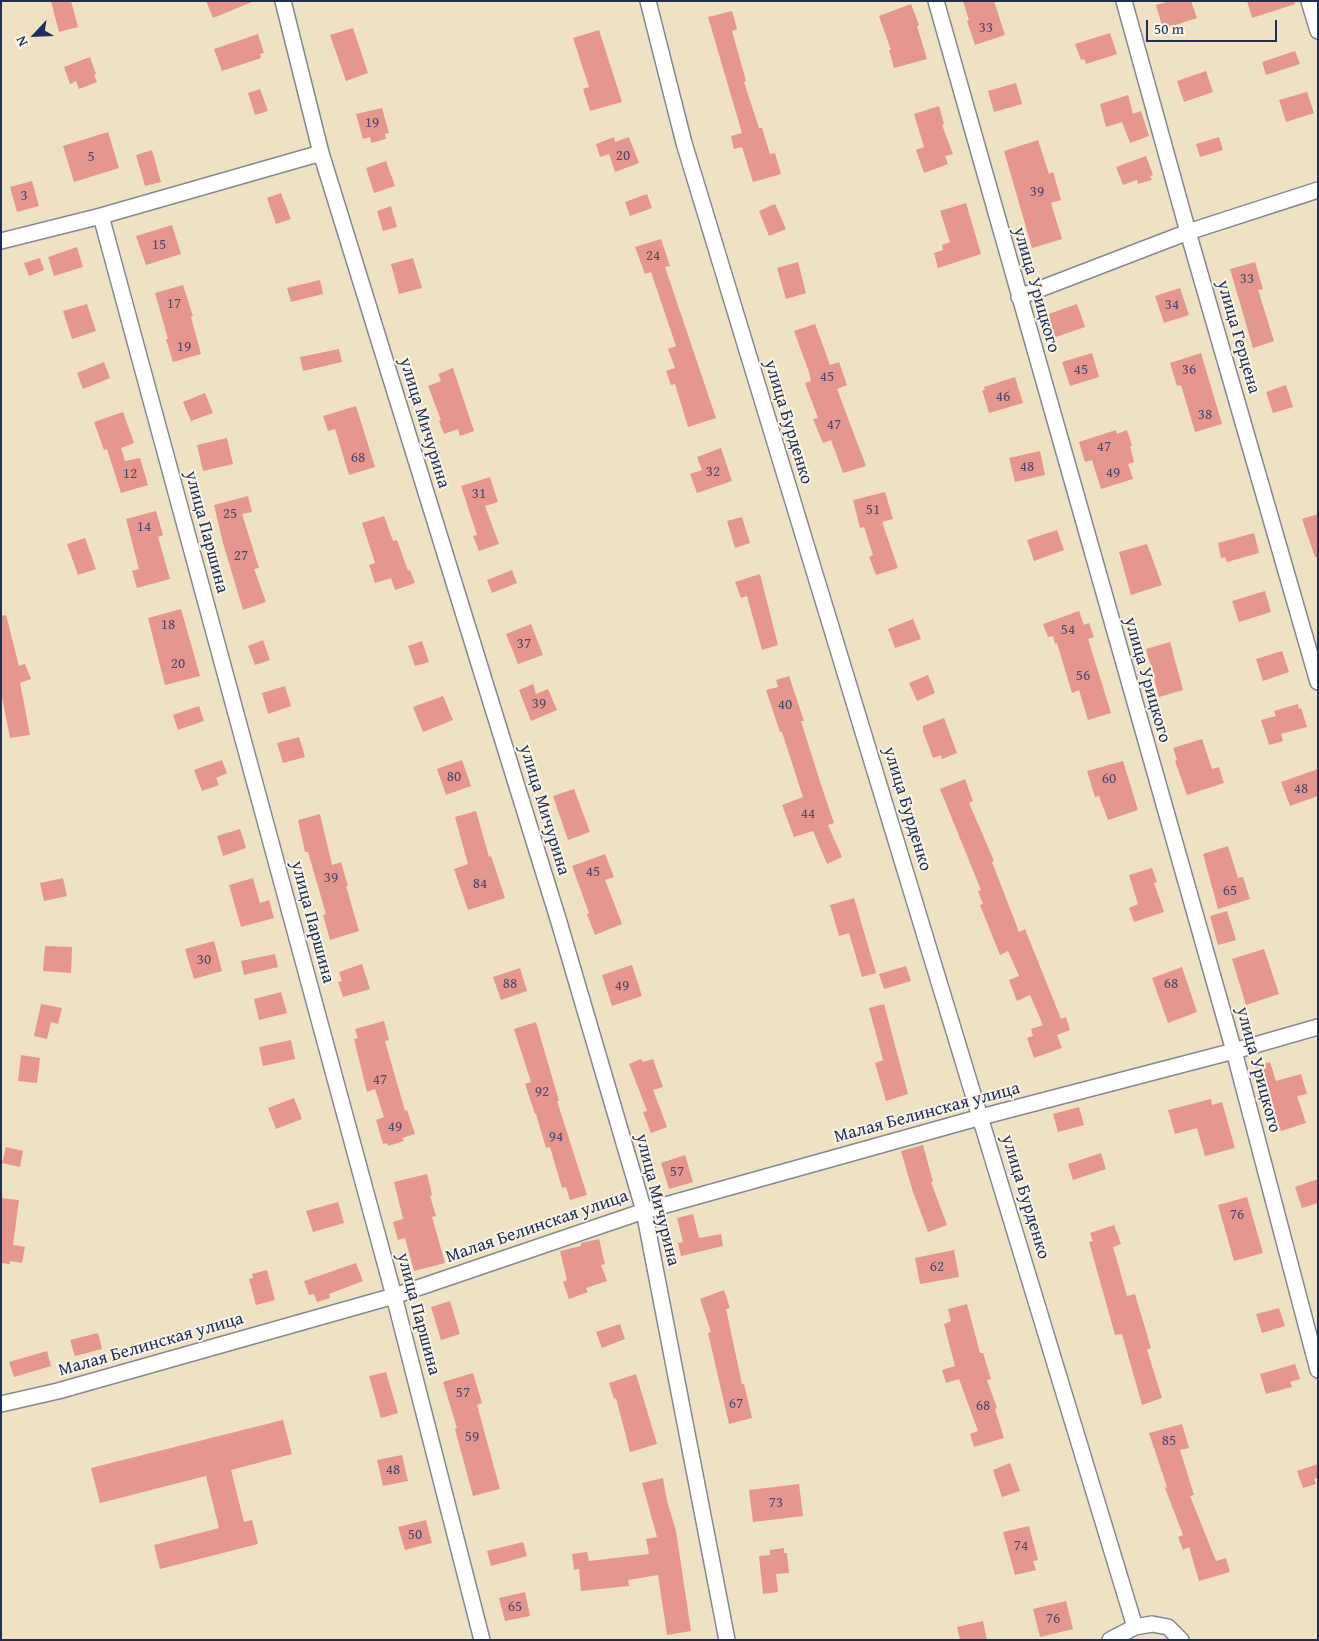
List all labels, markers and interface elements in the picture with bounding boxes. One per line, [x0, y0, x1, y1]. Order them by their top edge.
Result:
north arrow [10, 10, 60, 60]
scale bar [1149, 10, 1280, 42]
text: 50 m [1154, 18, 1184, 39]
house number: 33 [979, 19, 993, 37]
text: N [10, 33, 32, 50]
house number: 19 [365, 114, 379, 132]
house number: 20 [616, 147, 630, 165]
house number: 5 [87, 148, 95, 166]
house number: 39 [1030, 183, 1044, 201]
house number: 3 [20, 187, 28, 205]
street label: улица Урицкого [1008, 225, 1064, 355]
house number: 15 [152, 236, 166, 254]
house number: 24 [646, 247, 660, 265]
house number: 33 [1240, 270, 1254, 288]
street label: улица Герцена [1211, 278, 1265, 396]
house number: 17 [167, 295, 181, 313]
house number: 34 [1165, 296, 1179, 314]
house number: 19 [177, 338, 191, 356]
street label: улица Мичурина [394, 355, 454, 491]
street label: улица Бурденко [759, 357, 817, 487]
house number: 45 [1074, 361, 1088, 379]
house number: 36 [1182, 361, 1196, 379]
house number: 45 [820, 368, 834, 386]
house number: 46 [996, 388, 1010, 406]
house number: 38 [1198, 406, 1212, 424]
house number: 47 [827, 416, 841, 434]
house number: 47 [1097, 438, 1111, 456]
house number: 68 [351, 449, 365, 467]
house number: 48 [1020, 458, 1034, 476]
house number: 32 [706, 463, 720, 481]
house number: 49 [1106, 464, 1120, 482]
house number: 12 [123, 465, 137, 483]
street label: улица Паршина [179, 468, 233, 596]
house number: 31 [472, 485, 486, 503]
house number: 51 [866, 501, 880, 519]
house number: 25 [223, 505, 237, 523]
house number: 14 [137, 518, 151, 536]
house number: 27 [234, 547, 248, 565]
street label: улица Урицкого [1119, 615, 1175, 745]
house number: 18 [161, 616, 175, 634]
house number: 54 [1061, 621, 1075, 639]
house number: 37 [517, 635, 531, 653]
house number: 20 [171, 655, 185, 673]
house number: 56 [1076, 667, 1090, 685]
house number: 39 [532, 695, 546, 713]
house number: 40 [778, 696, 792, 714]
street label: улица Мичурина [514, 742, 574, 878]
street label: улица Бурденко [878, 744, 936, 874]
house number: 80 [447, 768, 461, 786]
house number: 60 [1102, 770, 1116, 788]
house number: 48 [1294, 780, 1308, 798]
house number: 44 [801, 805, 815, 823]
street label: улица Паршина [285, 858, 339, 986]
house number: 45 [586, 863, 600, 881]
house number: 39 [324, 869, 338, 887]
house number: 84 [473, 875, 487, 893]
house number: 65 [1223, 882, 1237, 900]
house number: 30 [197, 951, 211, 969]
house number: 88 [503, 975, 517, 993]
house number: 68 [1164, 975, 1178, 993]
house number: 49 [615, 977, 629, 995]
street label: улица Урицкого [1231, 1005, 1285, 1135]
house number: 47 [373, 1071, 387, 1089]
street label: Малая Белинская улица [832, 1078, 1022, 1148]
house number: 92 [535, 1083, 549, 1101]
house number: 49 [388, 1118, 402, 1136]
house number: 94 [549, 1128, 563, 1146]
street label: улица Мичурина [630, 1132, 684, 1268]
street label: улица Бурденко [996, 1132, 1054, 1262]
house number: 57 [670, 1163, 684, 1181]
street label: Малая Белинская улица [443, 1186, 631, 1268]
house number: 76 [1230, 1206, 1244, 1224]
street label: улица Паршина [391, 1250, 445, 1378]
house number: 62 [930, 1258, 944, 1276]
street label: Малая Белинская улица [56, 1308, 246, 1382]
house number: 57 [456, 1384, 470, 1402]
house number: 67 [729, 1395, 743, 1413]
house number: 68 [976, 1397, 990, 1415]
house number: 59 [465, 1428, 479, 1446]
house number: 85 [1162, 1432, 1176, 1450]
house number: 48 [386, 1461, 400, 1479]
house number: 73 [769, 1494, 783, 1512]
house number: 50 [408, 1526, 422, 1544]
house number: 74 [1014, 1537, 1028, 1555]
house number: 65 [508, 1598, 522, 1616]
house number: 76 [1046, 1610, 1060, 1628]

